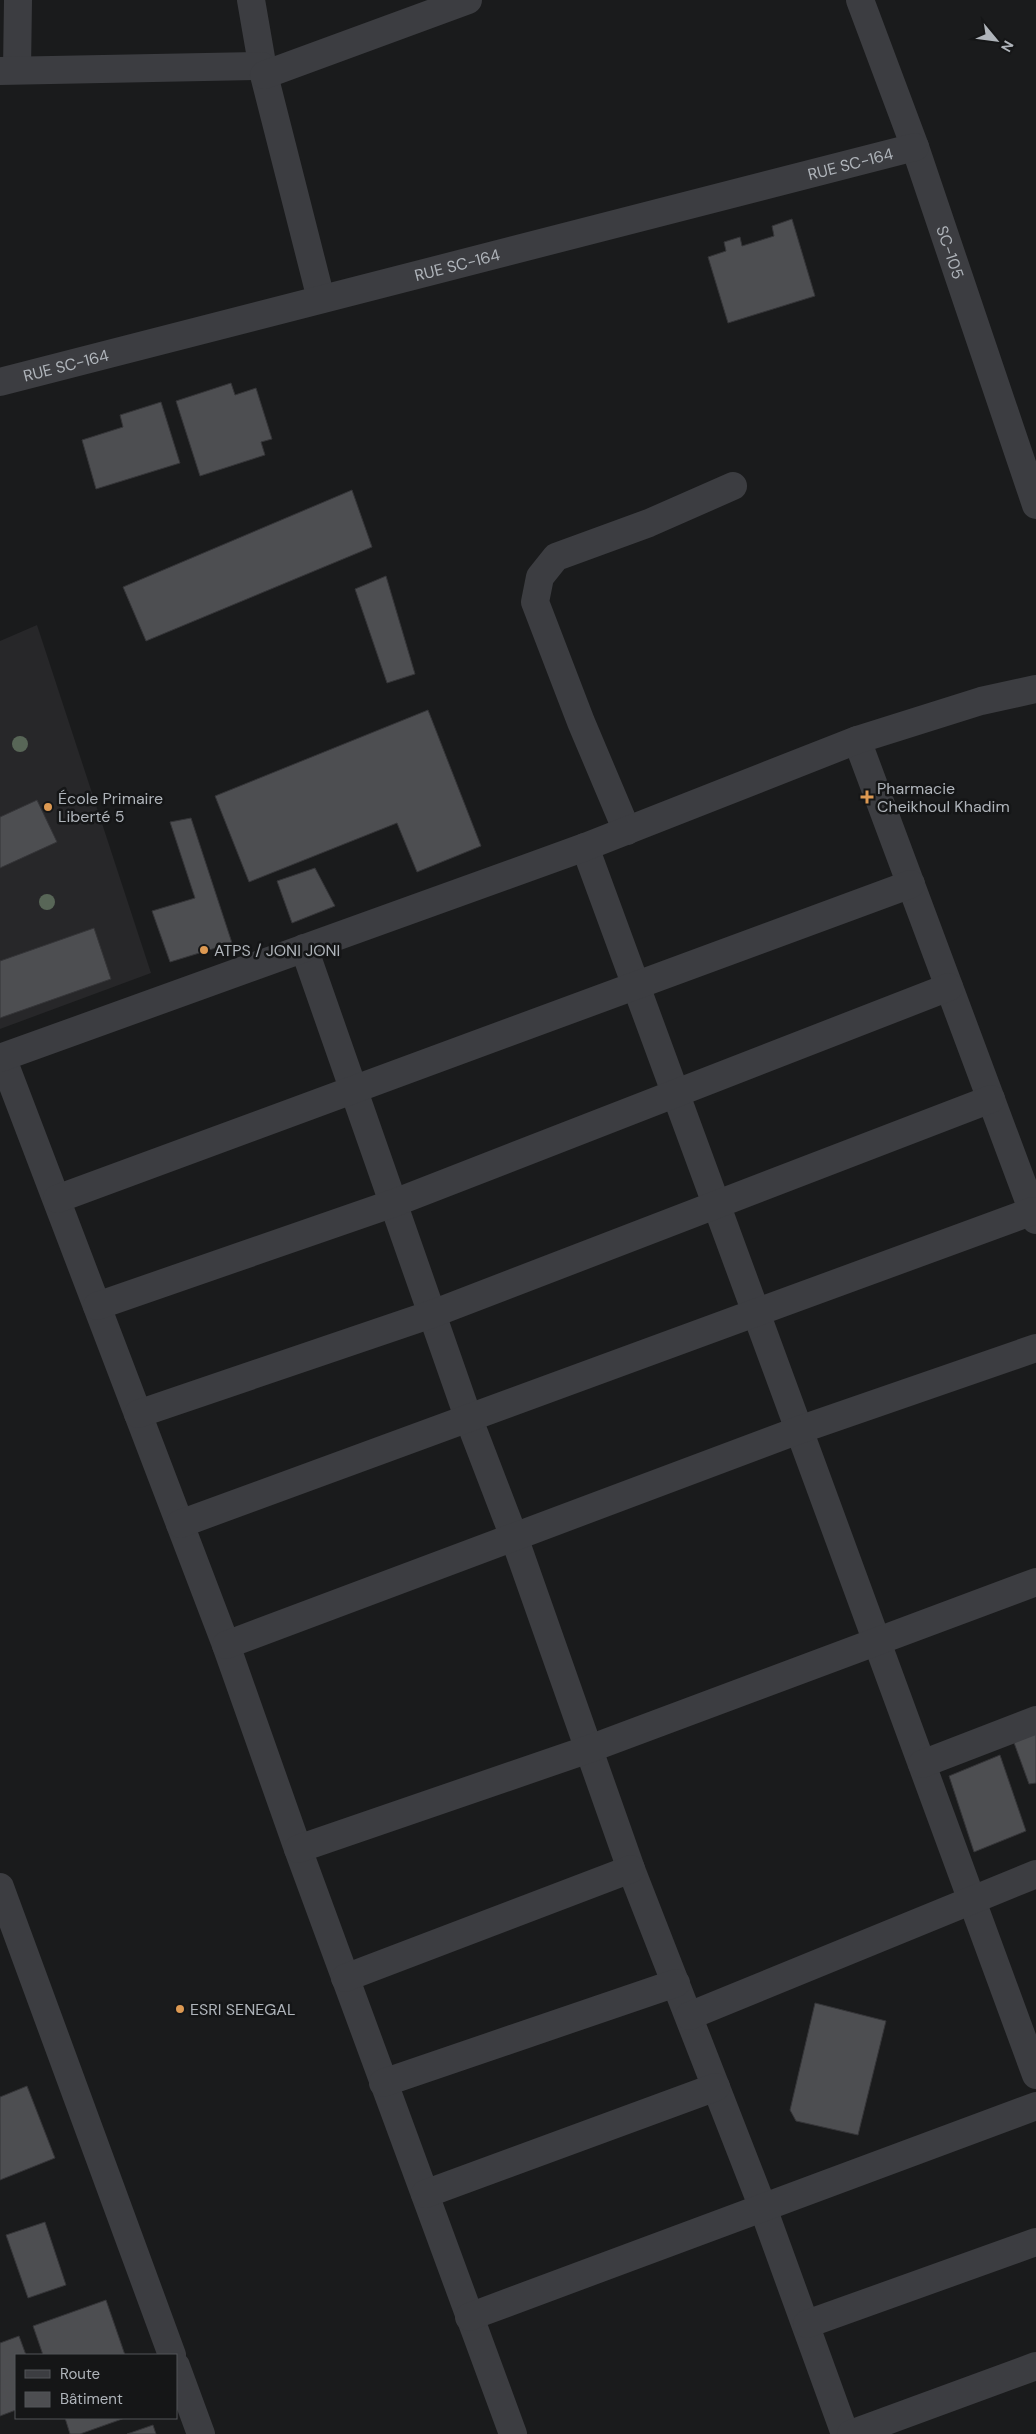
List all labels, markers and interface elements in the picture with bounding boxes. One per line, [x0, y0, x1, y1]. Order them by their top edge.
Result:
north arrow [971, 15, 1021, 65]
text: N [997, 37, 1018, 55]
street label: RUE SC-164 [805, 142, 896, 185]
street label: SC-105 [932, 223, 969, 282]
street label: RUE SC-164 [412, 243, 502, 286]
street label: RUE SC-164 [21, 344, 111, 386]
place label: Pharmacie Cheikhoul Khadim [877, 778, 1010, 817]
place label: École Primaire Liberté 5 [58, 788, 163, 827]
marker: Pharmacie Cheikhoul Khadim [861, 791, 873, 803]
marker: École Primaire Liberté 5 [42, 801, 54, 813]
place label: ATPS / JONI JONI [214, 940, 340, 961]
marker: ATPS / JONI JONI [198, 944, 210, 956]
place label: ESRI SENEGAL [190, 1999, 295, 2020]
marker: ESRI SENEGAL [174, 2003, 186, 2015]
legend [15, 2354, 178, 2419]
text: Route [60, 2364, 100, 2384]
text: Bâtiment [60, 2389, 123, 2409]

